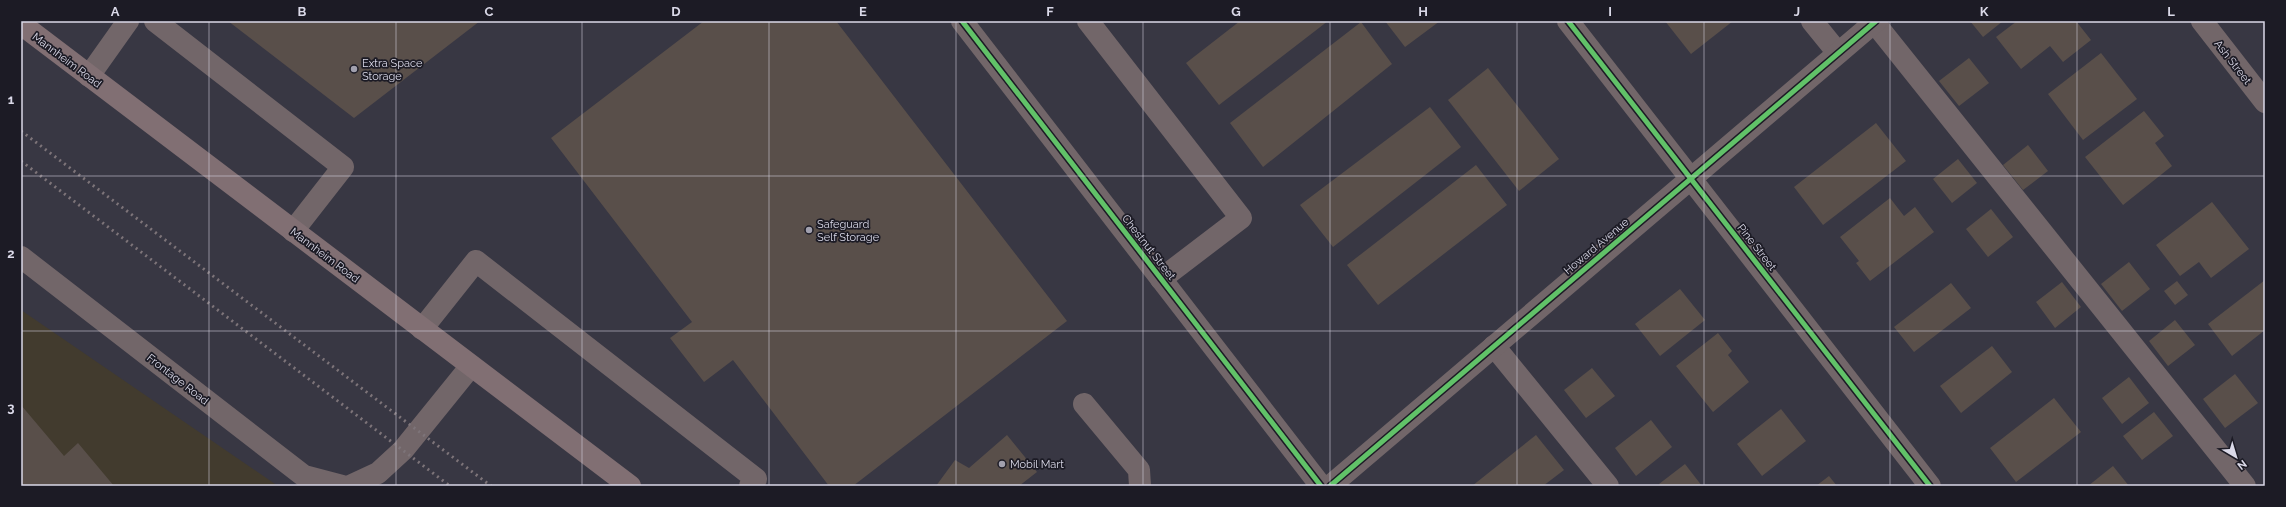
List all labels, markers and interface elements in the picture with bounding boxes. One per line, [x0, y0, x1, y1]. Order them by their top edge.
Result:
text: A [111, 4, 120, 19]
text: B [298, 4, 307, 19]
text: C [485, 4, 494, 19]
text: D [671, 4, 681, 19]
text: E [859, 4, 867, 19]
text: F [1046, 4, 1054, 19]
text: G [1231, 4, 1241, 19]
text: H [1418, 4, 1428, 19]
text: I [1608, 4, 1612, 19]
text: J [1794, 4, 1800, 19]
text: K [1980, 4, 1989, 19]
text: L [2167, 4, 2175, 19]
street label: Mannheim Road [30, 30, 104, 91]
street label: Ash Street [2211, 38, 2254, 87]
place label: Extra Space Storage [362, 57, 423, 83]
marker: Extra Space Storage [349, 64, 359, 74]
text: 1 [8, 92, 15, 107]
street label: Chestnut Street [1119, 212, 1178, 283]
street label: Howard Avenue [1561, 215, 1632, 277]
place label: Safeguard Self Storage [817, 218, 880, 244]
street label: Pine Street [1734, 221, 1779, 273]
street label: Mannheim Road [288, 225, 362, 286]
marker: Safeguard Self Storage [804, 225, 814, 235]
text: 2 [7, 246, 15, 261]
street label: Frontage Road [144, 351, 211, 408]
text: 3 [7, 400, 15, 415]
north arrow [2216, 437, 2256, 477]
text: N [2235, 457, 2249, 472]
place label: Mobil Mart [1010, 458, 1064, 471]
marker: Mobil Mart [997, 459, 1007, 469]

